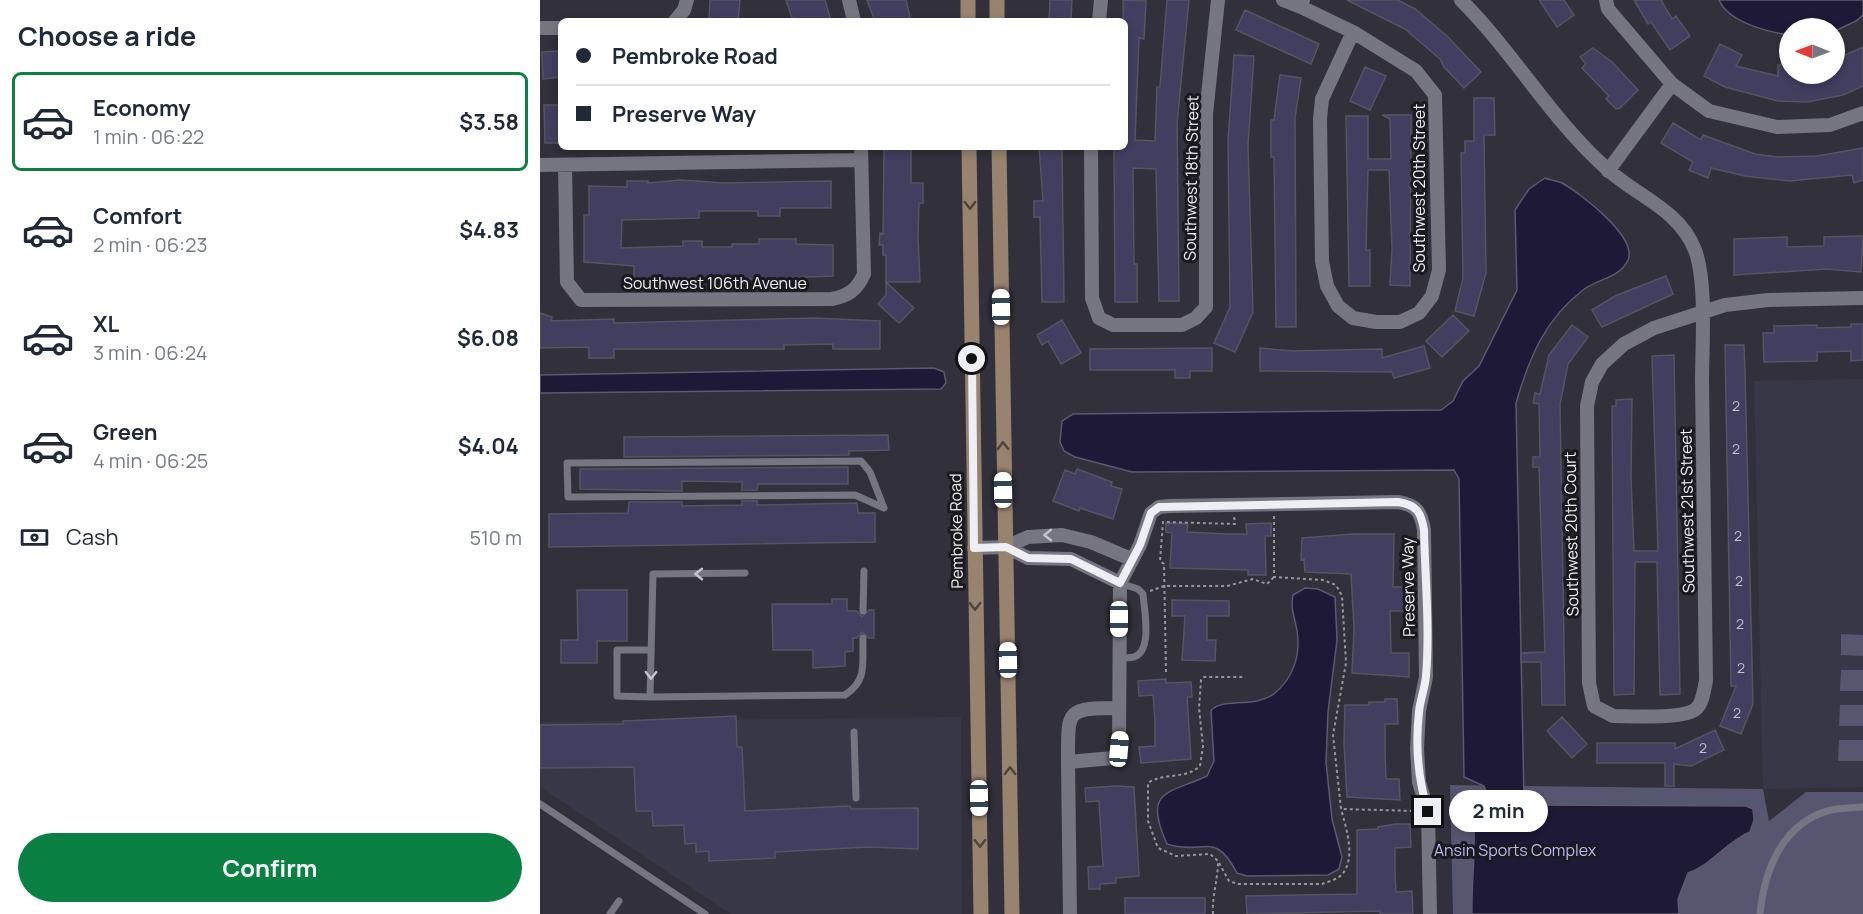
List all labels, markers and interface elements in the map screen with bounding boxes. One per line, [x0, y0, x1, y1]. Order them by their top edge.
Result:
text: Choose a ride [18, 17, 196, 54]
north arrow [1779, 18, 1845, 84]
map controls [1779, 18, 1845, 84]
text: Pembroke Road [612, 41, 778, 71]
text: Economy [93, 93, 191, 123]
icon: car [21, 95, 75, 149]
street label: Southwest 18th Street [1179, 95, 1203, 261]
text: Preserve Way [612, 99, 756, 129]
street label: Southwest 20th Street [1408, 103, 1430, 273]
text: $3.58 [459, 107, 519, 137]
text: 1 min · 06:22 [93, 123, 204, 150]
text: Comfort [93, 201, 182, 231]
one-way arrow [964, 201, 976, 210]
icon: car [21, 203, 75, 257]
text: $4.83 [459, 215, 519, 245]
text: 2 min · 06:23 [93, 231, 208, 258]
street label: Southwest 106th Avenue [623, 272, 807, 294]
car [992, 289, 1010, 325]
text: XL [93, 309, 119, 339]
icon: car [21, 311, 75, 365]
text: $6.08 [457, 323, 519, 353]
text: 3 min · 06:24 [93, 339, 207, 366]
route start [958, 345, 985, 372]
house number: 2 [1732, 396, 1740, 415]
text: Green [93, 417, 158, 447]
icon: car [21, 419, 75, 473]
street label: Southwest 21st Street [1675, 429, 1699, 593]
text: $4.04 [458, 431, 519, 461]
house number: 2 [1732, 439, 1740, 458]
one-way arrow [997, 442, 1009, 451]
text: 4 min · 06:25 [93, 447, 208, 474]
street label: Southwest 20th Court [1559, 451, 1583, 617]
car [994, 472, 1012, 508]
street label: Pembroke Road [944, 473, 968, 589]
icon: cash [18, 521, 51, 554]
text: Cash [66, 522, 119, 552]
text: 510 m [469, 524, 522, 551]
house number: 2 [1734, 526, 1742, 545]
one-way arrow [1043, 529, 1052, 542]
street label: Preserve Way [1396, 536, 1420, 637]
one-way arrow [694, 568, 703, 580]
house number: 2 [1735, 571, 1743, 590]
car [1110, 601, 1128, 637]
one-way arrow [969, 602, 981, 611]
house number: 2 [1736, 614, 1744, 633]
car [999, 642, 1017, 678]
house number: 2 [1737, 658, 1745, 677]
one-way arrow [644, 670, 657, 679]
house number: 2 [1733, 703, 1741, 722]
car [1108, 730, 1130, 768]
house number: 2 [1699, 738, 1707, 757]
one-way arrow [1004, 767, 1016, 776]
car [970, 780, 988, 816]
callout: 2 min [1449, 791, 1548, 833]
text: 2 min [1472, 797, 1525, 824]
route end [1414, 798, 1441, 825]
button: Confirm [18, 833, 522, 902]
one-way arrow [973, 839, 986, 848]
park label: Ansin Sports Complex [1434, 839, 1597, 861]

